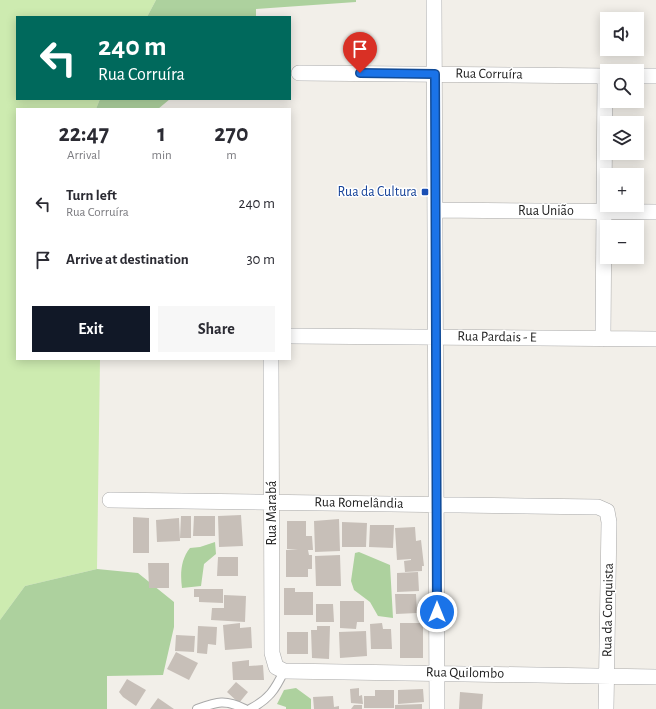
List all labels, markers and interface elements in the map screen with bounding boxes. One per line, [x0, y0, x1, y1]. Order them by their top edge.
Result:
map controls [600, 12, 644, 264]
button: sound [600, 12, 644, 56]
icon: left [32, 32, 84, 84]
pin [343, 32, 377, 73]
text: 240 m [98, 33, 167, 61]
icon: arrive [349, 38, 371, 60]
button: search [600, 64, 644, 108]
text: Rua Corruíra [98, 66, 185, 84]
street label: Rua Corruíra [455, 66, 523, 82]
button: layers [600, 116, 644, 160]
text: 22:47 [59, 122, 109, 146]
text: 1 [157, 122, 166, 146]
text: 270 [214, 122, 249, 146]
text: Arrival [67, 149, 100, 162]
text: min [152, 149, 172, 162]
text: m [226, 149, 237, 162]
button: + [600, 168, 644, 212]
place label: Rua da Cultura [338, 185, 418, 199]
marker: Rua da Cultura [420, 187, 430, 197]
text: Turn left [66, 188, 117, 203]
icon: left [32, 193, 54, 215]
text: 240 m [239, 196, 275, 211]
street label: Rua União [518, 204, 574, 218]
text: Rua Corruíra [66, 206, 129, 219]
button: − [600, 220, 644, 264]
icon: arrive [32, 249, 54, 271]
text: Arrive at destination [66, 252, 189, 267]
text: 30 m [246, 252, 275, 267]
button: Exit [32, 306, 150, 352]
button: Share [158, 306, 275, 352]
street label: Rua Pardais - E [457, 329, 537, 345]
street label: Rua Marabá [265, 480, 279, 546]
street label: Rua Romelândia [314, 495, 404, 511]
street label: Rua da Conquista [600, 562, 616, 657]
position arrow [416, 591, 458, 633]
street label: Rua Quilombo [426, 665, 504, 681]

